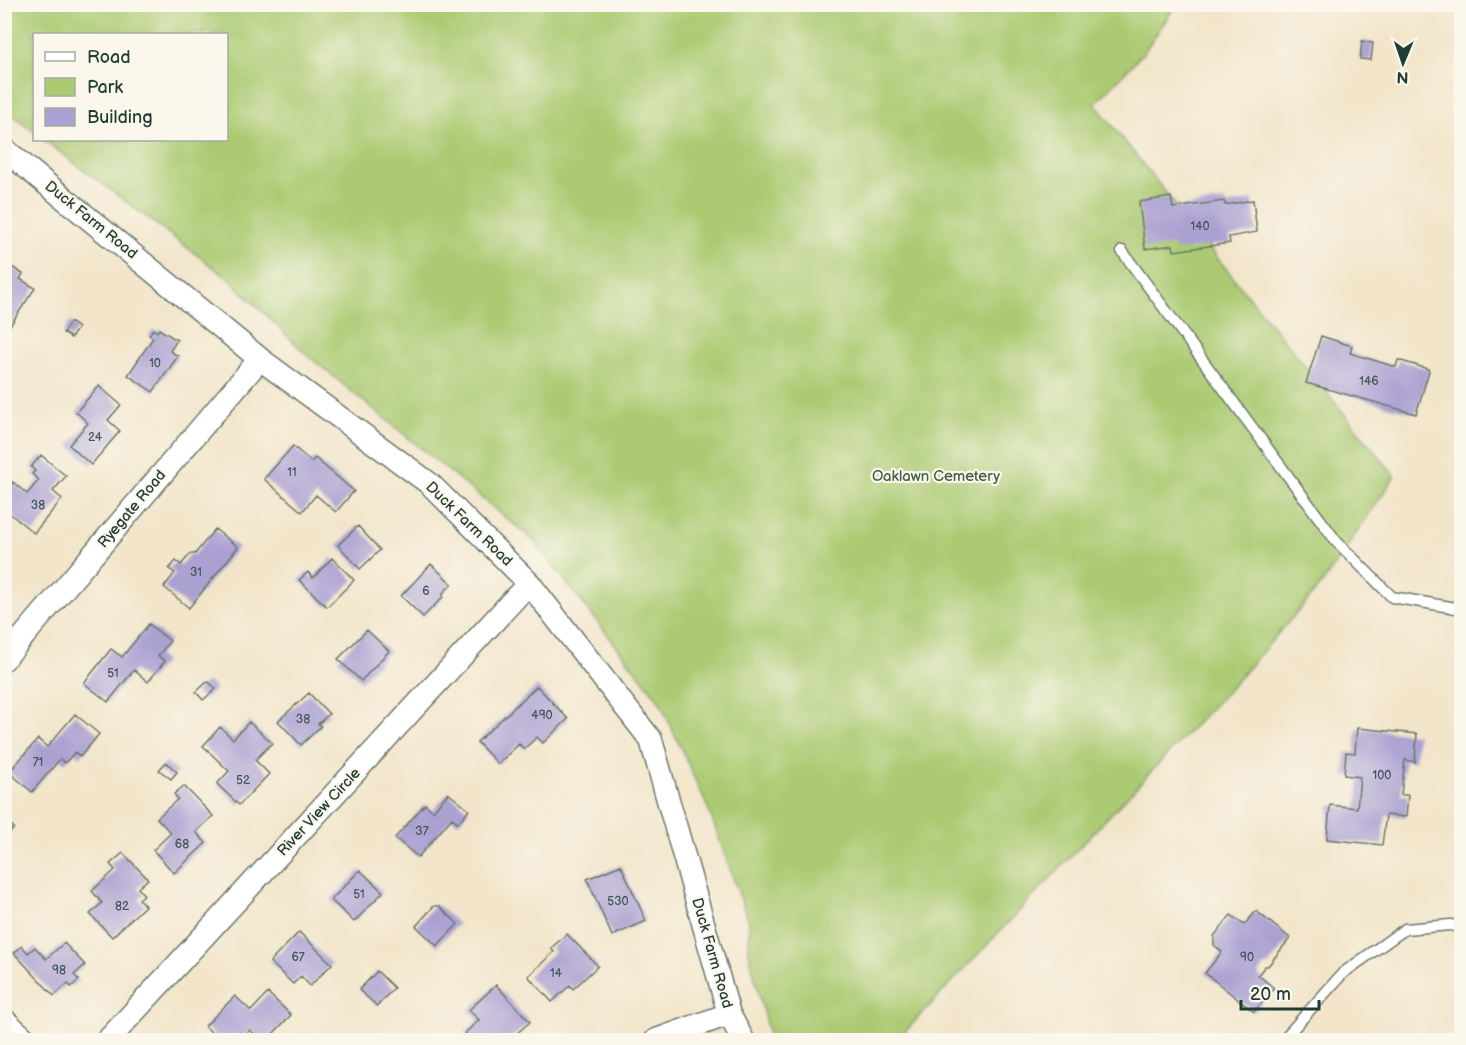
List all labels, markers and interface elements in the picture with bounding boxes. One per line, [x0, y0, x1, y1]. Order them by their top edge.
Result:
legend [33, 33, 228, 141]
north arrow [1373, 33, 1433, 93]
text: Road [87, 47, 131, 68]
text: N [1396, 67, 1409, 86]
text: Park [87, 77, 123, 98]
text: Building [87, 107, 153, 128]
street label: Duck Farm Road [41, 177, 141, 263]
house number: 140 [1190, 219, 1210, 234]
house number: 10 [149, 356, 161, 371]
house number: 146 [1359, 374, 1379, 389]
house number: 24 [88, 430, 103, 445]
house number: 11 [287, 465, 297, 480]
street label: Ryegate Road [94, 466, 170, 552]
park label: Oaklawn Cemetery [872, 467, 1000, 486]
street label: Duck Farm Road [421, 478, 517, 570]
house number: 38 [31, 498, 45, 513]
house number: 31 [190, 565, 202, 580]
house number: 6 [422, 584, 430, 599]
house number: 51 [107, 666, 119, 681]
house number: 490 [531, 708, 553, 723]
house number: 38 [296, 712, 310, 727]
house number: 71 [33, 755, 43, 770]
street label: River View Circle [273, 764, 365, 860]
house number: 100 [1373, 768, 1391, 783]
house number: 52 [236, 773, 250, 788]
house number: 37 [415, 824, 429, 839]
house number: 68 [175, 837, 189, 852]
house number: 51 [353, 887, 365, 902]
house number: 530 [607, 894, 629, 909]
street label: Duck Farm Road [687, 896, 737, 1010]
house number: 82 [115, 899, 129, 914]
house number: 67 [291, 950, 305, 965]
house number: 90 [1240, 950, 1254, 965]
house number: 98 [52, 963, 66, 978]
house number: 14 [550, 966, 563, 981]
scale bar [1241, 973, 1319, 1011]
text: 20 m [1250, 984, 1291, 1005]

